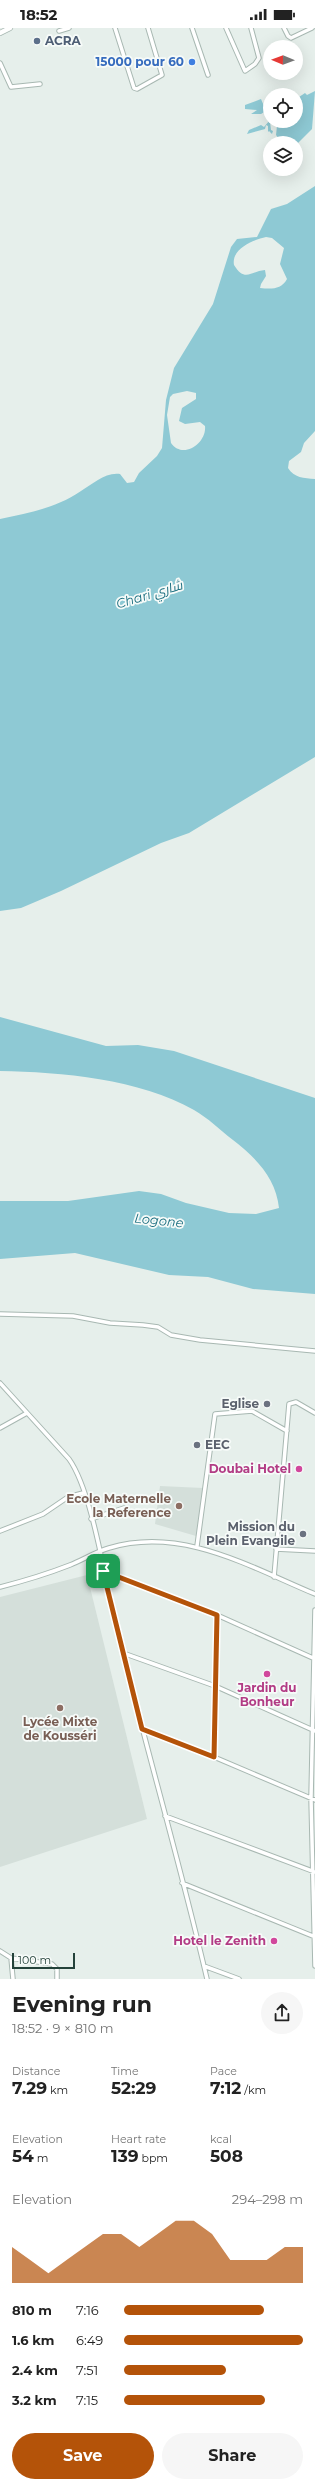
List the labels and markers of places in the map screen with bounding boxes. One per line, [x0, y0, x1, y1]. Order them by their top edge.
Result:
place label: ACRA [44, 33, 82, 48]
marker: ACRA [32, 36, 42, 46]
place label: 15000 pour 60 [96, 54, 184, 69]
marker: 15000 pour 60 [187, 57, 197, 67]
place label: Eglise [221, 1396, 259, 1411]
marker: Eglise [262, 1399, 272, 1409]
place label: EEC [205, 1437, 230, 1452]
marker: EEC [192, 1440, 202, 1450]
place label: Doubai Hotel [209, 1461, 291, 1476]
marker: Doubai Hotel [294, 1464, 304, 1474]
place label: Ecole Maternelle la Reference [66, 1491, 171, 1520]
marker: Ecole Maternelle la Reference [174, 1501, 184, 1511]
place label: Mission du Plein Evangile [206, 1519, 295, 1548]
marker: Mission du Plein Evangile [298, 1529, 308, 1539]
pin [86, 1554, 120, 1588]
marker: Jardin du Bonheur [262, 1669, 272, 1679]
place label: Jardin du Bonheur [236, 1680, 297, 1709]
marker: Lycée Mixte de Kousséri [55, 1703, 65, 1713]
place label: Lycée Mixte de Kousséri [23, 1714, 98, 1743]
place label: Hotel le Zenith [173, 1933, 266, 1948]
marker: Hotel le Zenith [269, 1936, 279, 1946]

